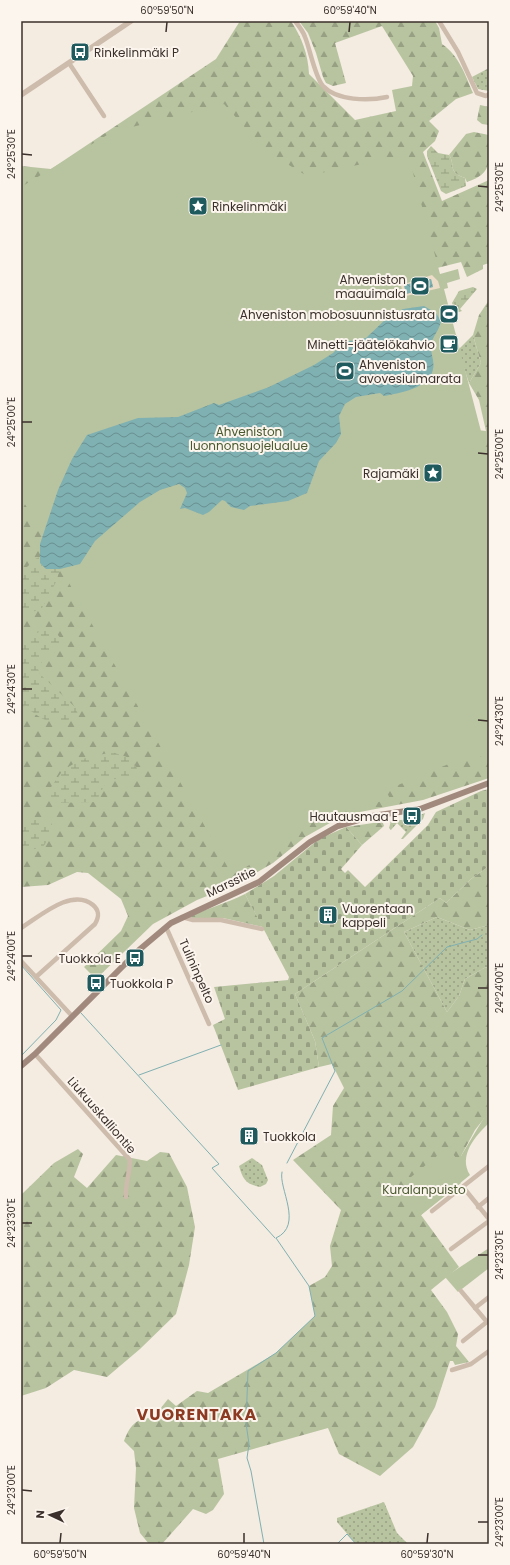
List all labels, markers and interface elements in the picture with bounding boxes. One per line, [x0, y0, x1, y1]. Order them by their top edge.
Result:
text: 60°59'50"N [140, 3, 194, 18]
text: 60°59'40"N [323, 3, 377, 18]
bus stop icon: Rinkelinmäki P [69, 41, 91, 63]
place label: Rinkelinmäki P [94, 44, 179, 61]
text: 24°25'30"E [4, 129, 19, 179]
text: 24°25'30"E [492, 162, 507, 212]
place icon: Rinkelinmäki [187, 195, 209, 217]
place label: Rinkelinmäki [212, 198, 287, 215]
place label: Ahveniston maauimala [335, 271, 406, 302]
sports icon: Ahveniston maauimala [409, 275, 431, 297]
sports icon: Ahveniston mobosuunnistusrata [438, 303, 460, 325]
place label: Ahveniston mobosuunnistusrata [240, 306, 435, 323]
cafe icon: Minetti-jäätelökahvio [438, 333, 460, 355]
place label: Minetti-jäätelökahvio [307, 336, 435, 353]
place label: Ahveniston avovesiuimarata [359, 356, 461, 387]
sports icon: Ahveniston avovesiuimarata [334, 360, 356, 382]
text: 24°25'00"E [4, 397, 19, 447]
park label: Ahveniston luonnonsuojelualue [190, 423, 308, 454]
text: 24°25'00"E [492, 429, 507, 479]
place icon: Rajamäki [422, 462, 444, 484]
place label: Rajamäki [363, 465, 419, 482]
text: 24°24'30"E [4, 664, 19, 714]
text: 24°24'30"E [492, 696, 507, 746]
bus stop icon: Hautausmaa E [401, 805, 423, 827]
place label: Hautausmaa E [310, 808, 398, 825]
street label: Marssitie [203, 863, 259, 901]
place label: Vuorentaan kappeli [342, 900, 413, 931]
building icon: Vuorentaan kappeli [317, 904, 339, 926]
text: 24°24'00"E [4, 931, 19, 981]
street label: Tulininpelto [175, 936, 219, 1006]
bus stop icon: Tuokkola E [124, 947, 146, 969]
place label: Tuokkola E [59, 950, 121, 967]
text: 24°24'00"E [492, 963, 507, 1013]
bus stop icon: Tuokkola P [85, 972, 107, 994]
place label: Tuokkola P [110, 975, 173, 992]
street label: Liukuuskalliontie [64, 1073, 140, 1157]
building icon: Tuokkola [238, 1125, 260, 1147]
place label: Tuokkola [263, 1128, 316, 1145]
park label: Kuralanpuisto [382, 1181, 466, 1198]
text: 24°23'30"E [4, 1198, 19, 1248]
text: 24°23'30"E [492, 1230, 507, 1280]
district label: VUORENTAKA [137, 1403, 257, 1426]
text: 24°23'00"E [4, 1465, 19, 1515]
north arrow [30, 1495, 70, 1535]
text: 24°23'00"E [492, 1497, 507, 1547]
text: N [32, 1510, 48, 1519]
text: 60°59'50"N [33, 1547, 87, 1562]
text: 60°59'40"N [217, 1547, 271, 1562]
text: 60°59'30"N [400, 1547, 454, 1562]

